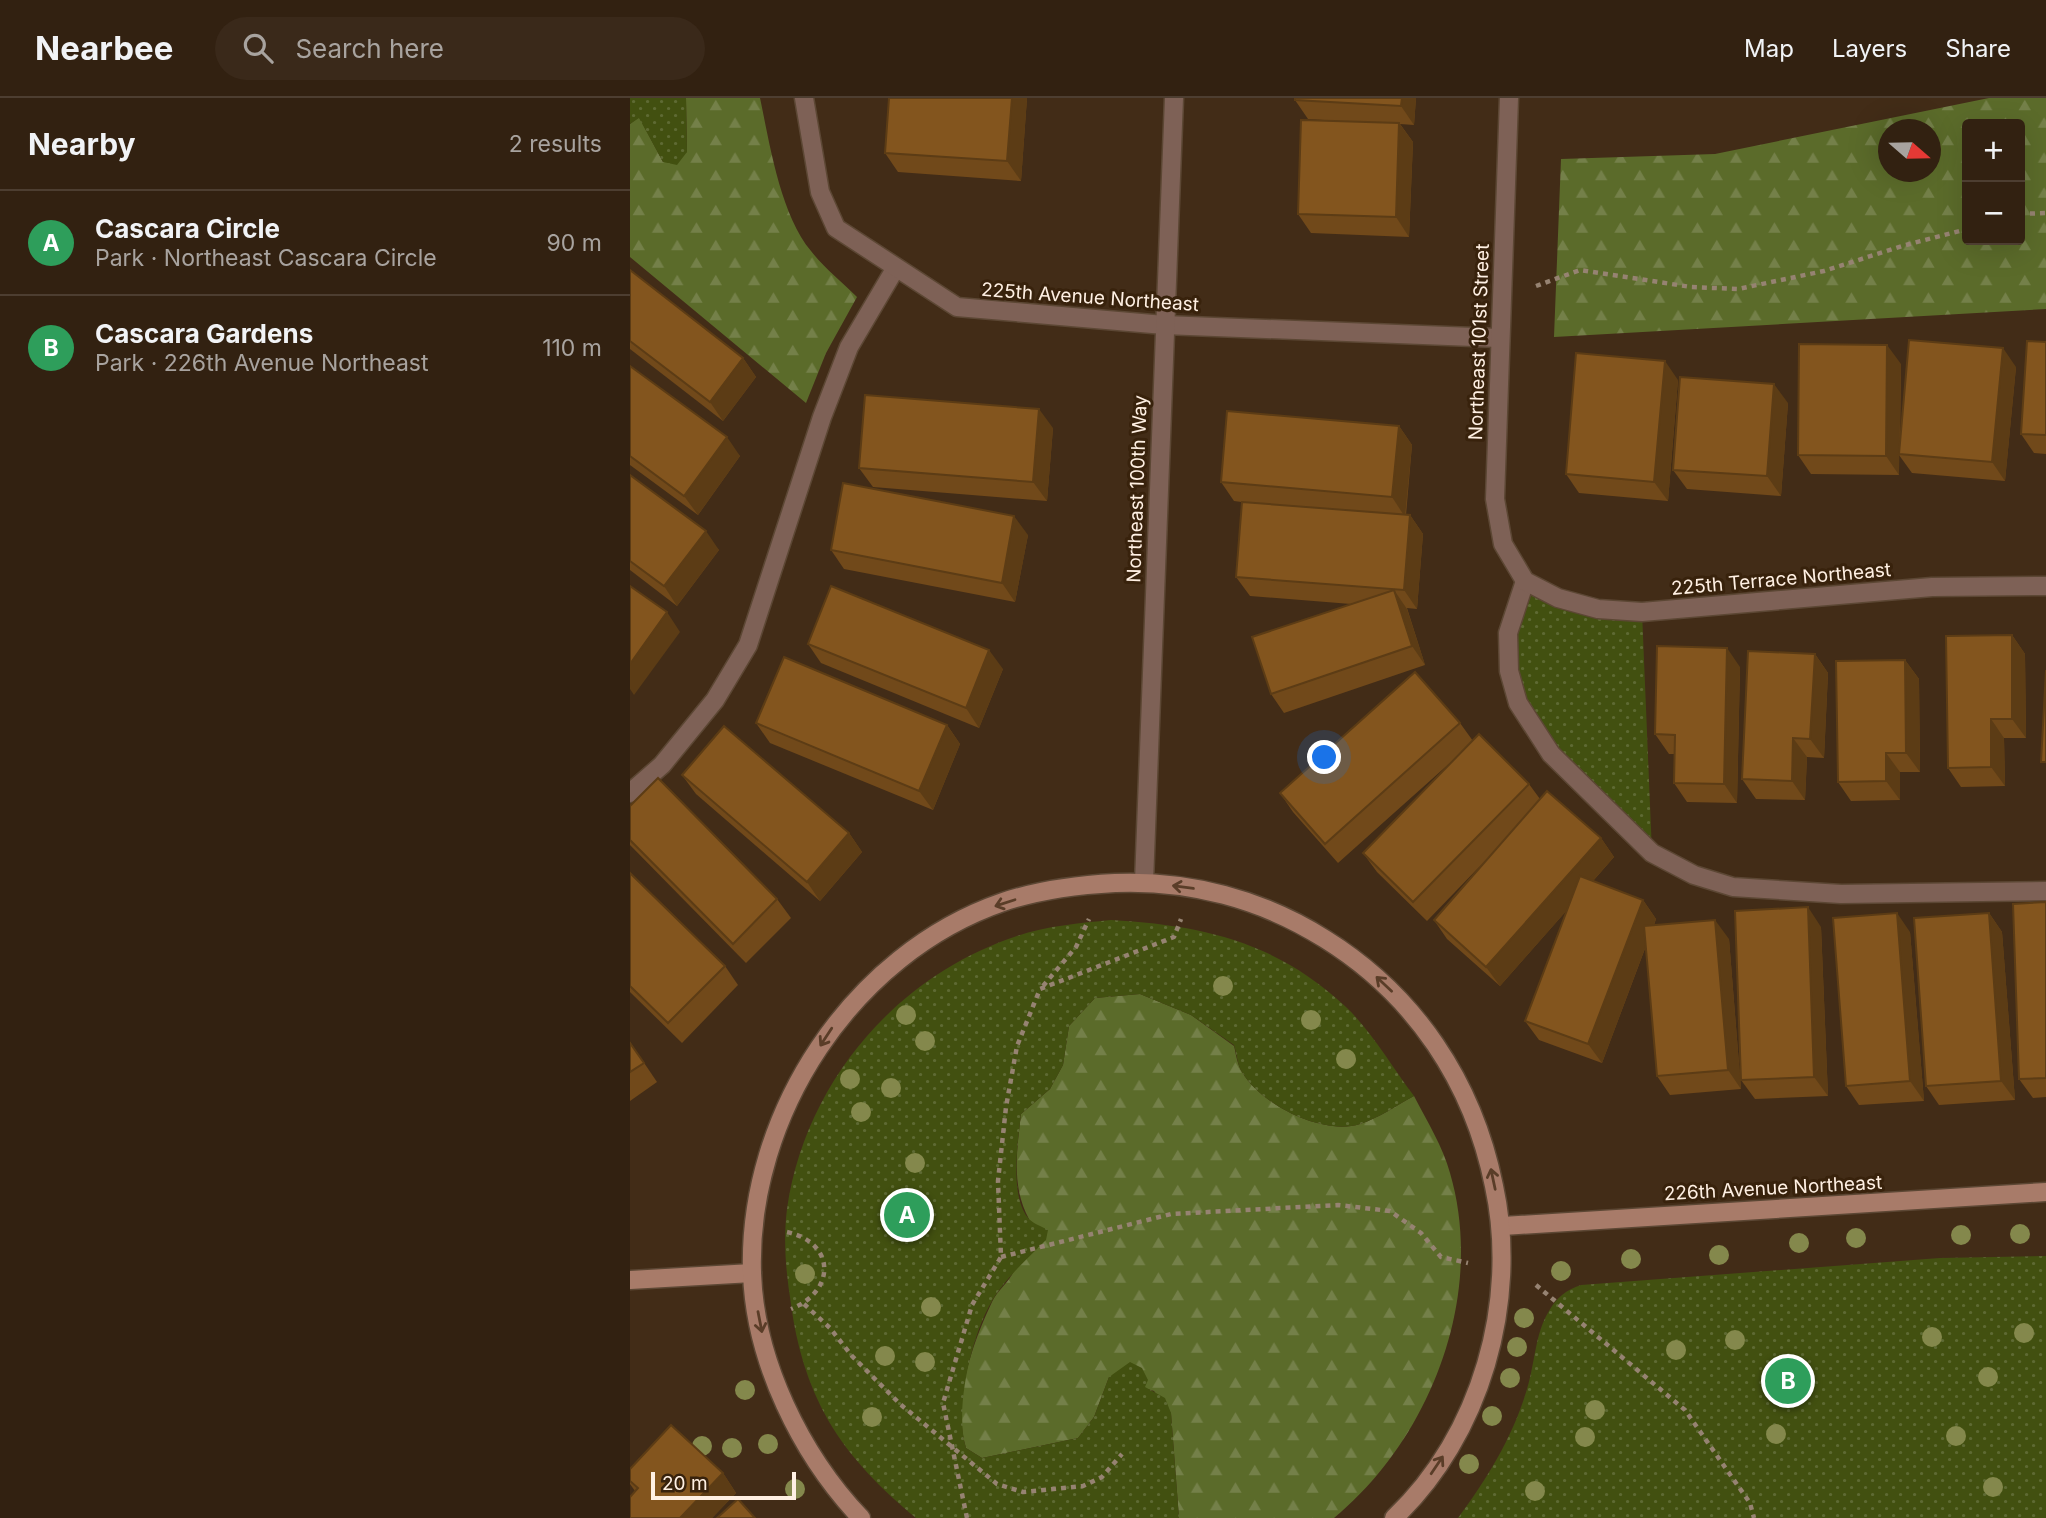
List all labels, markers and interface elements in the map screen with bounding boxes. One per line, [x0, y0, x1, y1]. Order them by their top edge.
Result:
search box [215, 17, 705, 80]
text: Nearbee [35, 28, 173, 68]
icon: search [239, 29, 277, 67]
text: Search here [295, 33, 444, 64]
text: Map [1744, 34, 1794, 63]
text: Layers [1832, 34, 1907, 63]
text: Share [1945, 34, 2011, 63]
north arrow [1878, 119, 1941, 182]
map controls [1962, 119, 2025, 245]
button: + [1962, 119, 2025, 182]
text: Nearby [28, 126, 136, 162]
text: 2 results [509, 130, 602, 158]
button: − [1962, 182, 2025, 245]
text: Cascara Circle [95, 213, 280, 244]
text: A [42, 229, 60, 257]
text: 90 m [547, 229, 602, 257]
street label: Northeast 101st Street [1464, 243, 1494, 441]
text: Park · Northeast Cascara Circle [95, 244, 437, 272]
street label: 225th Avenue Northeast [980, 278, 1200, 316]
text: Cascara Gardens [95, 318, 313, 349]
text: B [43, 334, 59, 362]
text: 110 m [542, 334, 602, 362]
text: Park · 226th Avenue Northeast [95, 349, 428, 377]
street label: Northeast 100th Way [1122, 394, 1152, 583]
street label: 225th Terrace Northeast [1670, 558, 1892, 600]
your location [1307, 740, 1341, 774]
one-way arrow [1172, 881, 1195, 894]
one-way arrow [994, 898, 1016, 910]
one-way arrow [1376, 976, 1393, 993]
one-way arrow [818, 1027, 833, 1046]
one-way arrow [1485, 1168, 1499, 1191]
street label: 226th Avenue Northeast [1663, 1171, 1883, 1205]
pin: A [884, 1189, 930, 1241]
one-way arrow [754, 1310, 768, 1333]
pin: B [1765, 1355, 1811, 1407]
one-way arrow [1430, 1456, 1444, 1475]
scale bar [651, 1469, 796, 1501]
text: 20 m [662, 1472, 708, 1495]

